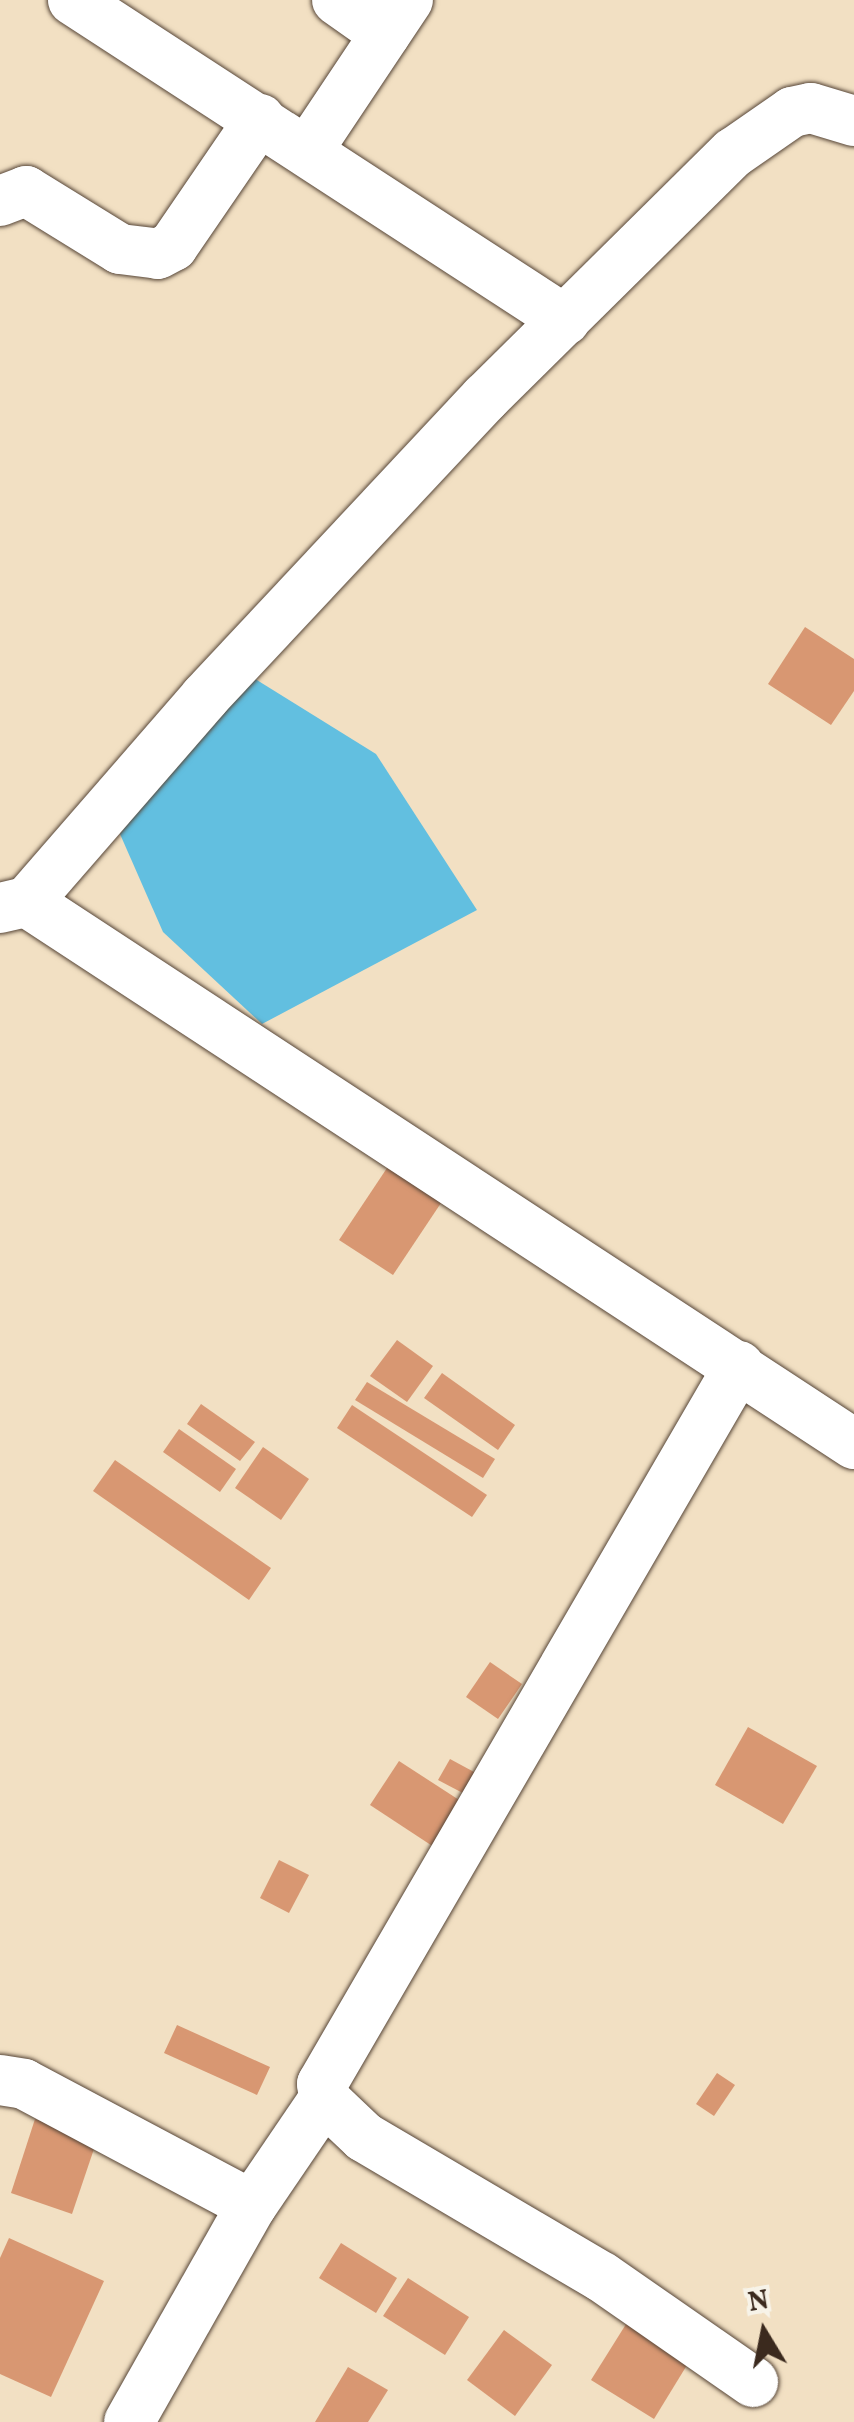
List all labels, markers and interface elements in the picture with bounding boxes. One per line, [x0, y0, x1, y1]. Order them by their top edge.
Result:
text: N [745, 2281, 772, 2323]
north arrow [714, 2282, 814, 2382]

